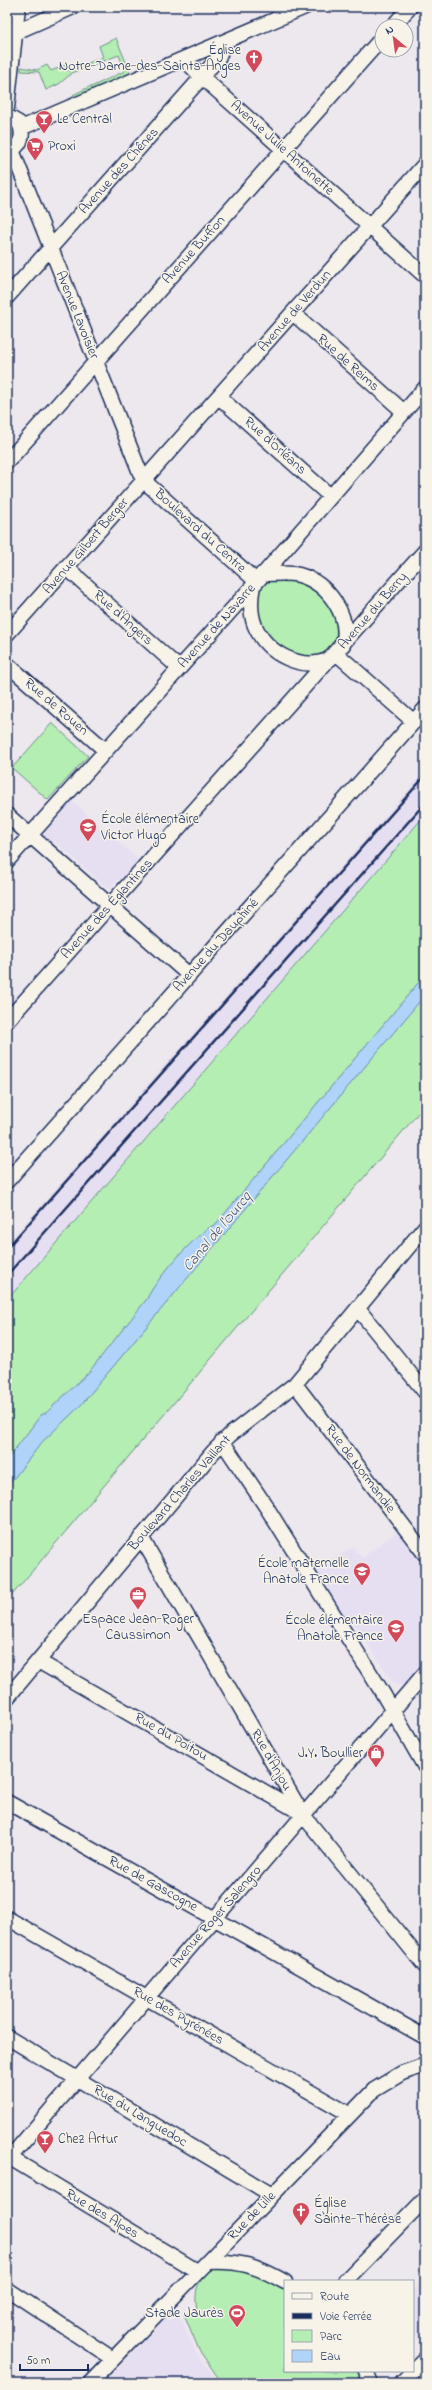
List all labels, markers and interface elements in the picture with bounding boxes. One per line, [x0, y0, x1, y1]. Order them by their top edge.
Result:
north arrow [374, 18, 414, 58]
text: N [383, 21, 397, 39]
place label: Église Notre-Dame-des-Saints-Anges [59, 40, 242, 78]
church icon: Église Notre-Dame-des-Saints-Anges [244, 48, 264, 73]
street label: Avenue Julie Antoinette [225, 95, 339, 201]
bar icon: Le Central [34, 109, 54, 134]
place label: Le Central [57, 109, 112, 130]
street label: Avenue des Chênes [74, 123, 164, 219]
supermarket icon: Proxi [25, 136, 45, 161]
place label: Proxi [48, 136, 76, 157]
street label: Avenue Buffon [157, 211, 231, 289]
street label: Avenue de Verdun [253, 265, 337, 357]
street label: Avenue Lavoisier [50, 268, 105, 363]
street label: Rue de Reims [312, 329, 384, 397]
street label: Rue d'Orléans [239, 412, 311, 480]
street label: Boulevard du Centre [149, 483, 251, 579]
street label: Avenue Gilbert Berger [38, 493, 135, 600]
street label: Avenue du Berry [333, 567, 414, 655]
street label: Avenue de Navarre [173, 578, 261, 673]
street label: Rue d'Angers [88, 585, 158, 651]
street label: Rue de Rouen [19, 673, 93, 741]
place label: École élémentaire Victor Hugo [100, 809, 200, 847]
school or university icon: École élémentaire Victor Hugo [78, 817, 98, 842]
street label: Avenue des Églantines [56, 854, 159, 965]
street label: Avenue du Dauphiné [168, 893, 264, 997]
water label: Canal de l'Ourcq [177, 1186, 258, 1276]
street label: Rue de Normandie [320, 1420, 401, 1518]
street label: Boulevard Charles Vaillant [123, 1430, 237, 1556]
place label: École maternelle Anatole France [257, 1553, 350, 1590]
school or university icon: École maternelle Anatole France [352, 1561, 372, 1586]
office icon: Espace Jean-Roger Caussimon [128, 1585, 148, 1610]
place label: Espace Jean-Roger Caussimon [82, 1609, 194, 1646]
place label: École élémentaire Anatole France [285, 1610, 384, 1647]
school or university icon: École élémentaire Anatole France [386, 1618, 406, 1643]
street label: Rue du Poitou [130, 1707, 212, 1767]
street label: Rue d'Anjou [245, 1725, 297, 1795]
place label: J.Y. Boullier [298, 1743, 364, 1764]
shop icon: J.Y. Boullier [366, 1743, 386, 1768]
street label: Rue de Gascogne [104, 1851, 202, 1919]
street label: Avenue Roger Salengro [165, 1861, 268, 1974]
street label: Rue des Pyrénées [128, 1981, 228, 2052]
street label: Rue du Languedoc [88, 2080, 192, 2154]
bar icon: Chez Artur [35, 2129, 55, 2154]
place label: Chez Artur [58, 2129, 119, 2150]
street label: Rue des Alpes [61, 2184, 143, 2244]
street label: Rue de Lille [223, 2186, 282, 2246]
place label: Église Sainte-Thérèse [314, 2193, 402, 2230]
church icon: Église Sainte-Thérèse [291, 2201, 311, 2226]
legend [284, 2280, 414, 2372]
text: Route [320, 2288, 350, 2306]
place label: Stade Jaurès [145, 2303, 224, 2324]
sports icon: Stade Jaurès [227, 2303, 247, 2328]
text: Voie ferrée [319, 2308, 372, 2326]
text: Parc [320, 2328, 342, 2346]
scale bar [20, 2346, 88, 2372]
text: Eau [320, 2348, 341, 2366]
text: 50 m [26, 2352, 50, 2370]

